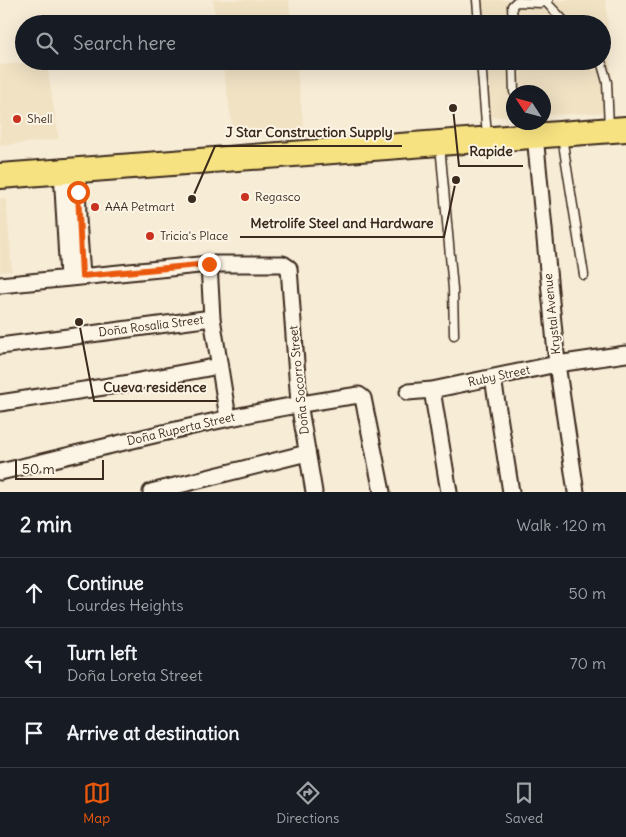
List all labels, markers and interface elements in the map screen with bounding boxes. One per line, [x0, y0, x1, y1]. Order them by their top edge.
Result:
search box [15, 15, 611, 70]
icon: search [33, 29, 61, 57]
text: Search here [73, 31, 176, 55]
north arrow [506, 85, 551, 130]
place label: Shell [27, 111, 52, 126]
marker: Shell [11, 113, 23, 125]
callout: J Star Construction Supply [215, 117, 402, 146]
text: J Star Construction Supply [225, 123, 393, 141]
callout: Rapide [459, 137, 523, 166]
text: Rapide [469, 142, 513, 160]
route start [67, 181, 90, 204]
place label: Regasco [255, 189, 301, 204]
marker: Regasco [239, 191, 251, 203]
place label: AAA Petmart [105, 199, 175, 214]
marker: AAA Petmart [89, 201, 101, 213]
callout: Metrolife Steel and Hardware [240, 208, 444, 237]
text: Metrolife Steel and Hardware [250, 214, 434, 232]
place label: Tricia's Place [160, 228, 228, 243]
marker: Tricia's Place [144, 230, 156, 242]
route end [198, 253, 221, 276]
street label: Krystal Avenue [540, 273, 563, 355]
street label: Doña Rosalia Street [98, 312, 204, 339]
street label: Doña Socorro Street [285, 325, 312, 435]
street label: Ruby Street [467, 362, 531, 389]
callout: Cueva residence [94, 372, 217, 401]
text: Cueva residence [103, 378, 207, 396]
street label: Doña Ruperta Street [125, 409, 236, 448]
scale bar [15, 457, 104, 480]
text: 50 m [22, 460, 55, 478]
text: 2 min [20, 511, 72, 538]
text: Walk · 120 m [516, 515, 606, 535]
text: Continue [67, 571, 144, 595]
icon: ahead [20, 579, 48, 607]
text: 50 m [568, 583, 606, 603]
text: Lourdes Heights [67, 595, 184, 615]
text: Turn left [67, 641, 137, 665]
icon: left [20, 649, 48, 677]
text: 70 m [570, 653, 606, 673]
text: Doña Loreta Street [67, 665, 203, 685]
icon: arrive [20, 719, 48, 747]
text: Arrive at destination [67, 721, 240, 745]
tab: Map [83, 779, 111, 827]
tab: Directions [276, 779, 339, 827]
tab: Saved [505, 779, 543, 827]

